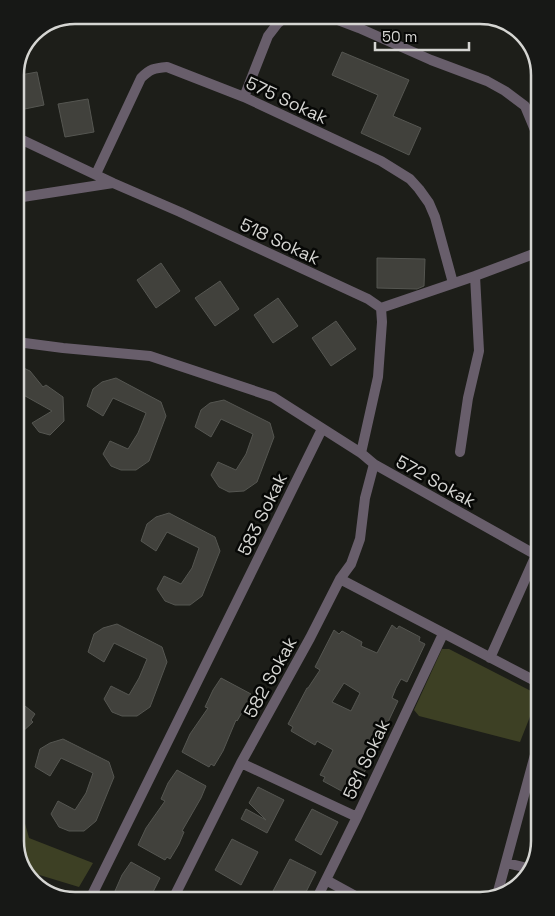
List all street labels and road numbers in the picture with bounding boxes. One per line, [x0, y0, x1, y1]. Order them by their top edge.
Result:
street label: 575 Sokak [242, 71, 332, 129]
street label: 518 Sokak [236, 213, 324, 270]
street label: 572 Sokak [392, 450, 480, 512]
street label: 583 Sokak [232, 469, 292, 559]
street label: 582 Sokak [238, 632, 302, 722]
street label: 581 Sokak [337, 715, 395, 803]

